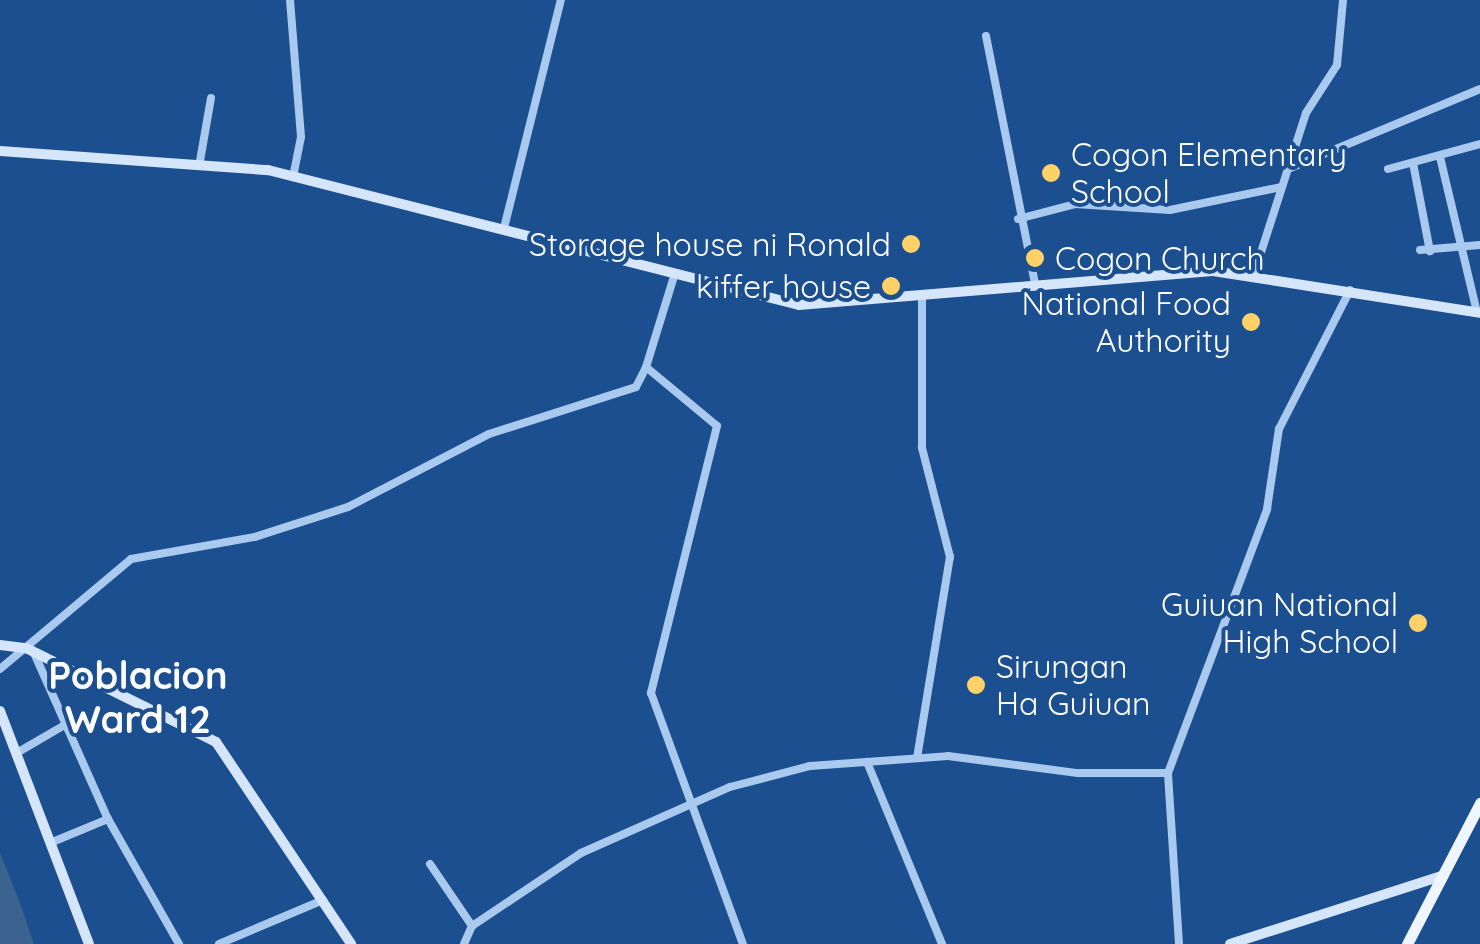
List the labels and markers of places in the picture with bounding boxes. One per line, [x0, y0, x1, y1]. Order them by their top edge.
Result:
place label: Cogon Elementary School [1071, 136, 1347, 211]
marker: Cogon Elementary School [1040, 162, 1062, 184]
place label: Storage house ni Ronald [529, 225, 891, 263]
marker: Storage house ni Ronald [900, 233, 922, 255]
place label: Cogon Church [1055, 239, 1265, 277]
marker: Cogon Church [1024, 247, 1046, 269]
place label: kiffer house [696, 267, 871, 305]
marker: kiffer house [880, 275, 902, 297]
place label: National Food Authority [1022, 285, 1231, 360]
marker: National Food Authority [1240, 311, 1262, 333]
place label: Guiuan National High School [1161, 586, 1398, 661]
marker: Guiuan National High School [1407, 612, 1429, 634]
place label: Sirungan Ha Guiuan [996, 648, 1151, 723]
marker: Sirungan Ha Guiuan [965, 674, 987, 696]

